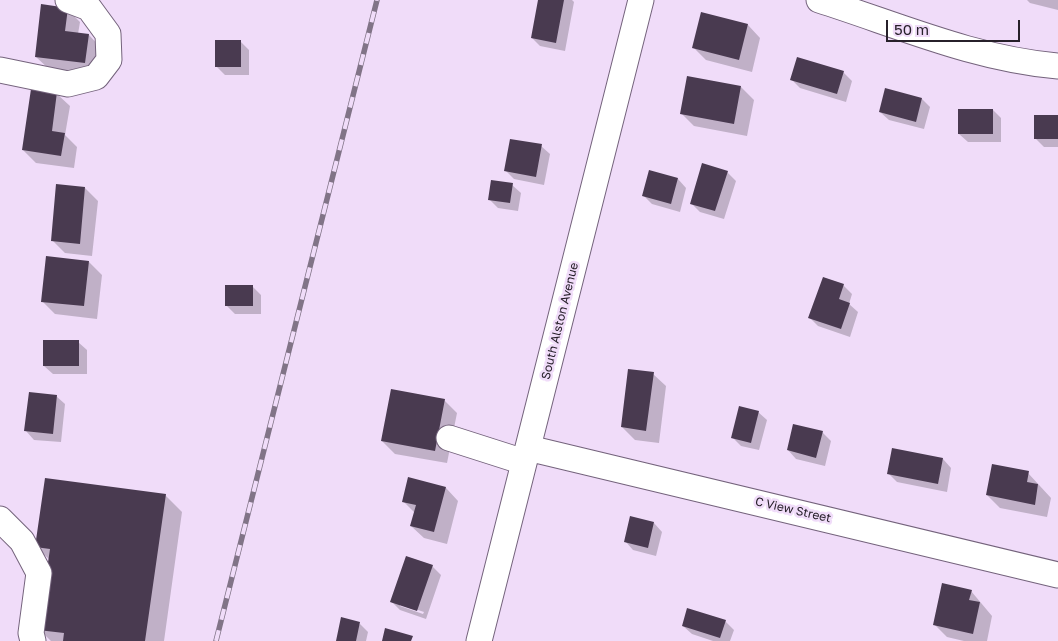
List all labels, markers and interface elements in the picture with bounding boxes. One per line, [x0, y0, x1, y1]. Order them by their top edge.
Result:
scale bar [888, 10, 1022, 42]
text: 50 m [894, 20, 929, 38]
street label: South Alston Avenue [538, 261, 582, 381]
street label: C View Street [754, 494, 832, 526]

